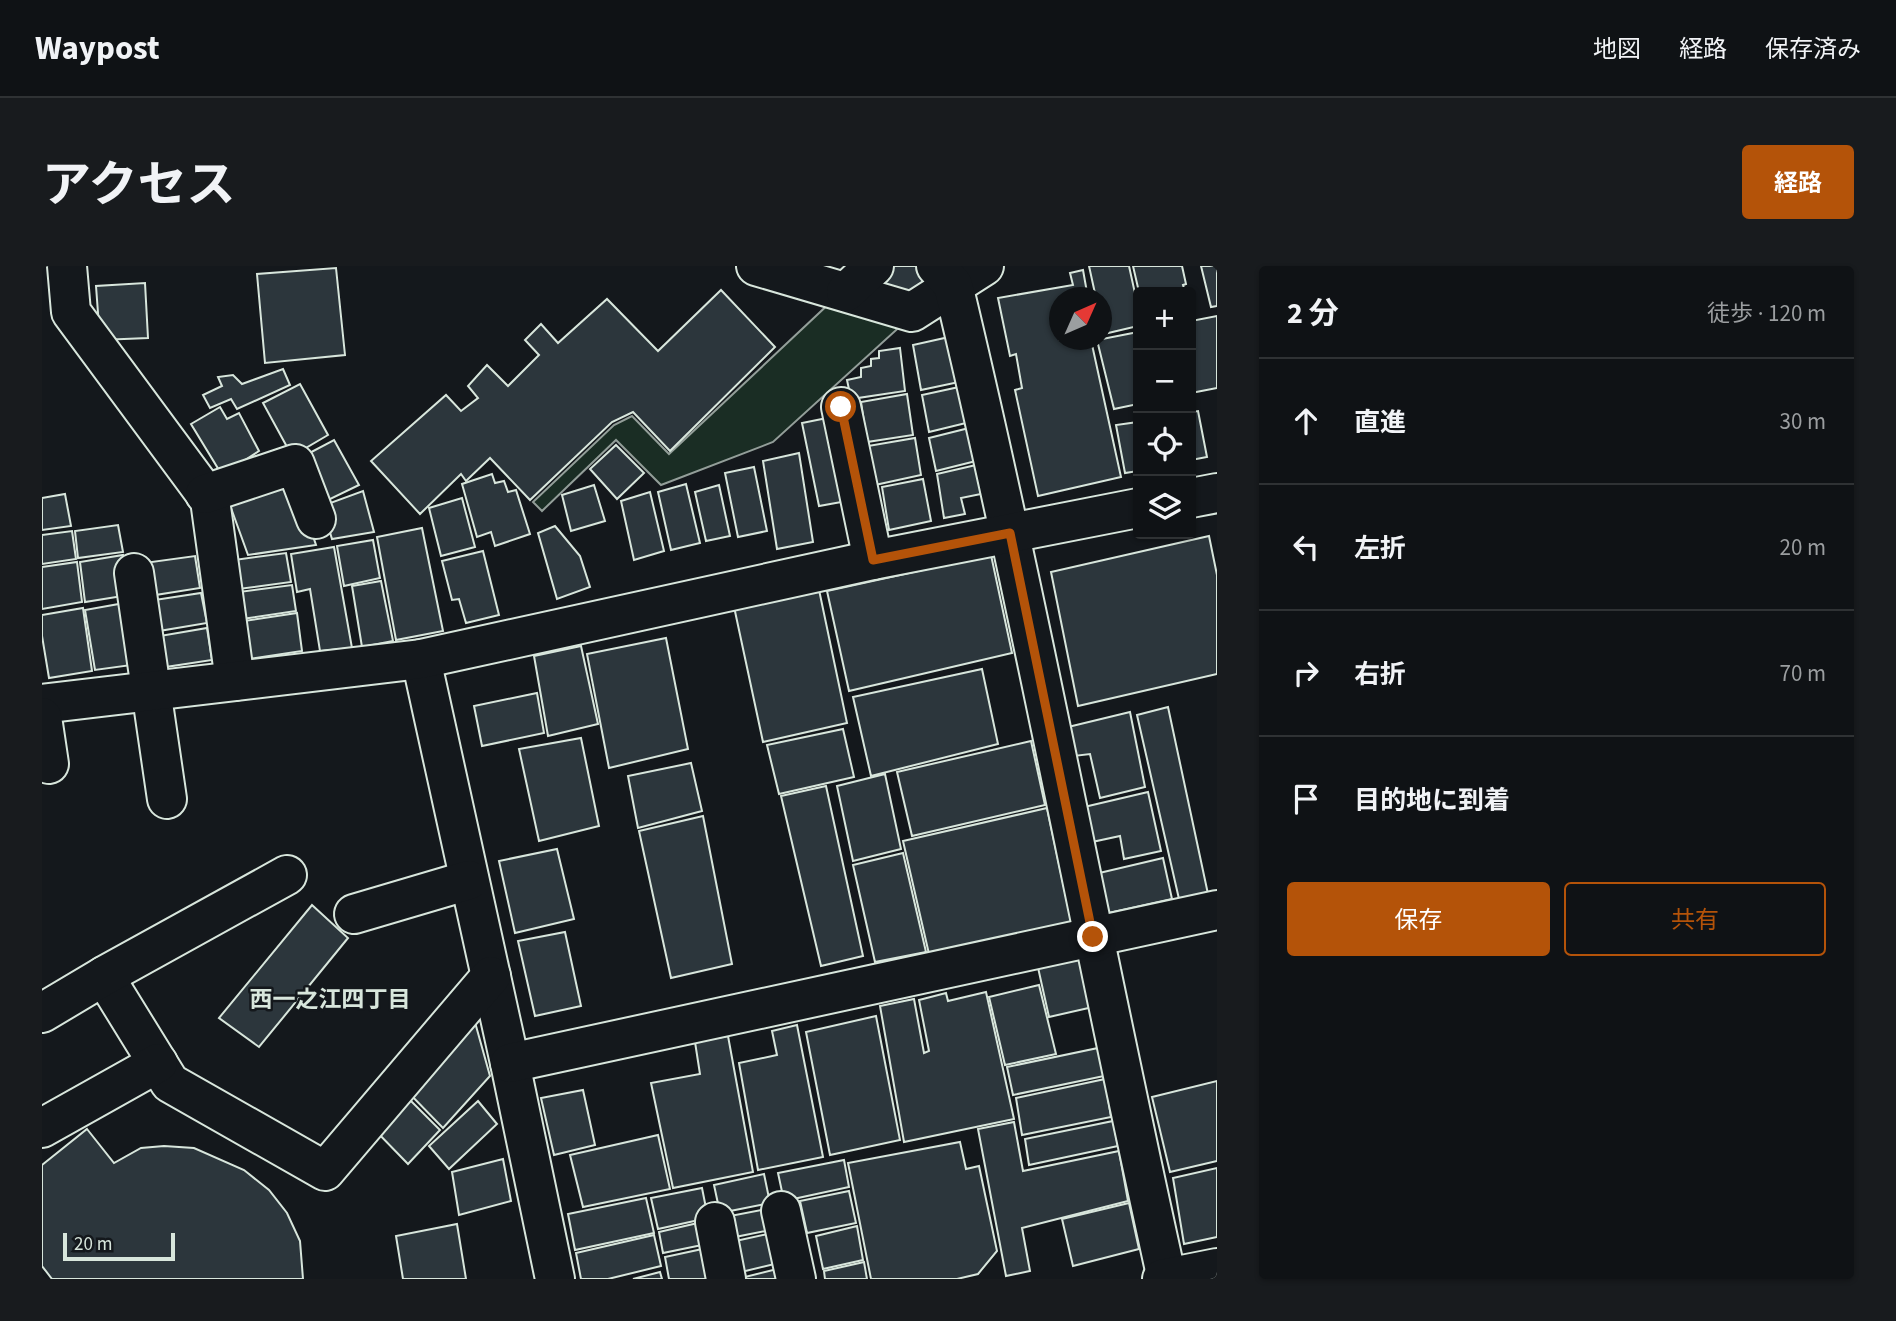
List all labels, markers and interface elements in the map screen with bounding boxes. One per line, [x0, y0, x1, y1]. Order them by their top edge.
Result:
text: Waypost [35, 25, 160, 72]
text: 地図 [1593, 32, 1641, 67]
text: 経路 [1679, 32, 1727, 67]
text: 保存済み [1765, 32, 1861, 67]
button: 経路 [1742, 145, 1854, 219]
text: アクセス [42, 151, 236, 221]
north arrow [1049, 287, 1112, 350]
map controls [1133, 287, 1196, 539]
button: + [1133, 287, 1196, 350]
text: 2 分 [1287, 292, 1339, 335]
text: 徒歩 · 120 m [1707, 297, 1826, 330]
button: − [1133, 350, 1196, 413]
route start [825, 391, 856, 422]
icon: ahead [1287, 402, 1325, 440]
text: 直進 [1354, 404, 1406, 441]
text: 30 m [1779, 405, 1826, 438]
button: locate [1133, 413, 1196, 476]
button: layers [1133, 476, 1196, 539]
icon: left [1287, 528, 1325, 566]
text: 左折 [1354, 530, 1406, 567]
text: 20 m [1779, 531, 1826, 564]
icon: right [1287, 654, 1325, 692]
text: 右折 [1354, 656, 1406, 693]
text: 70 m [1779, 657, 1826, 690]
icon: arrive [1287, 780, 1325, 818]
text: 目的地に到着 [1354, 782, 1510, 819]
button: 保存 [1287, 882, 1550, 956]
button: 共有 [1564, 882, 1826, 956]
route end [1077, 921, 1108, 952]
district label: 西一之江四丁目 [250, 983, 411, 1016]
scale bar [63, 1230, 175, 1262]
text: 20 m [74, 1231, 112, 1258]

